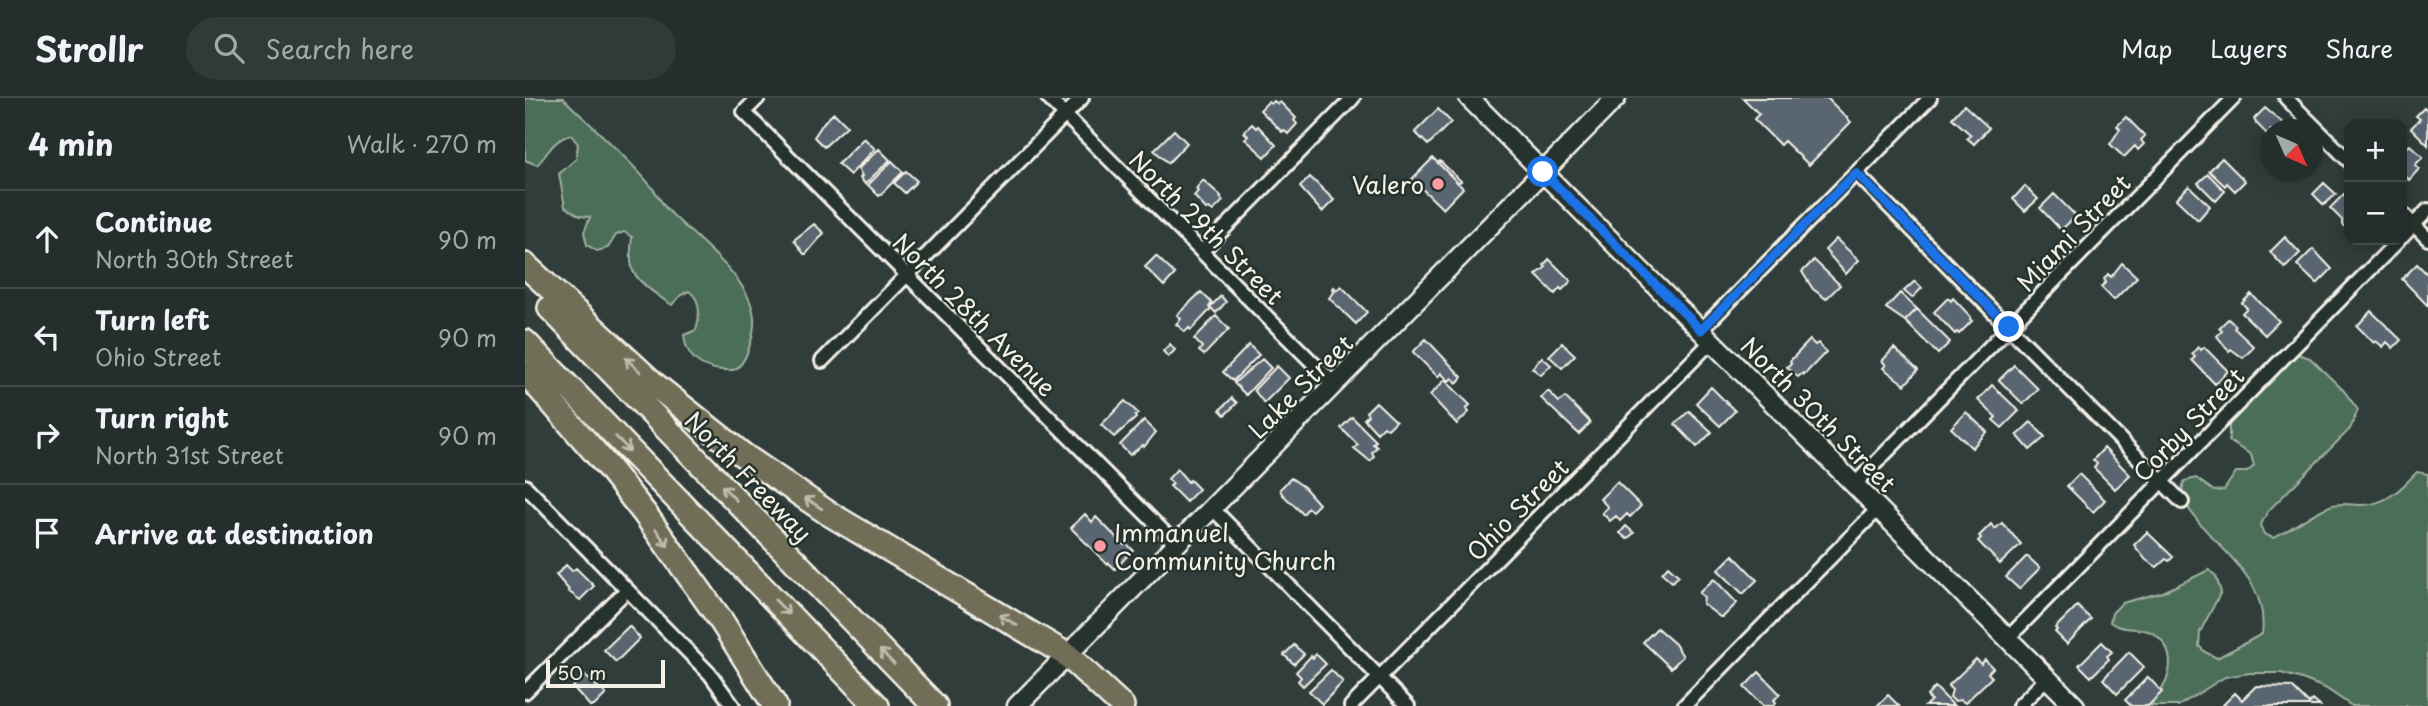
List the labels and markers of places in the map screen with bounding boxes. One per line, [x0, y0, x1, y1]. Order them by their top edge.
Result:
place label: Valero [1352, 166, 1424, 202]
marker: Valero [1430, 176, 1446, 192]
place label: Immanuel Community Church [1114, 514, 1336, 578]
marker: Immanuel Community Church [1092, 538, 1108, 554]

